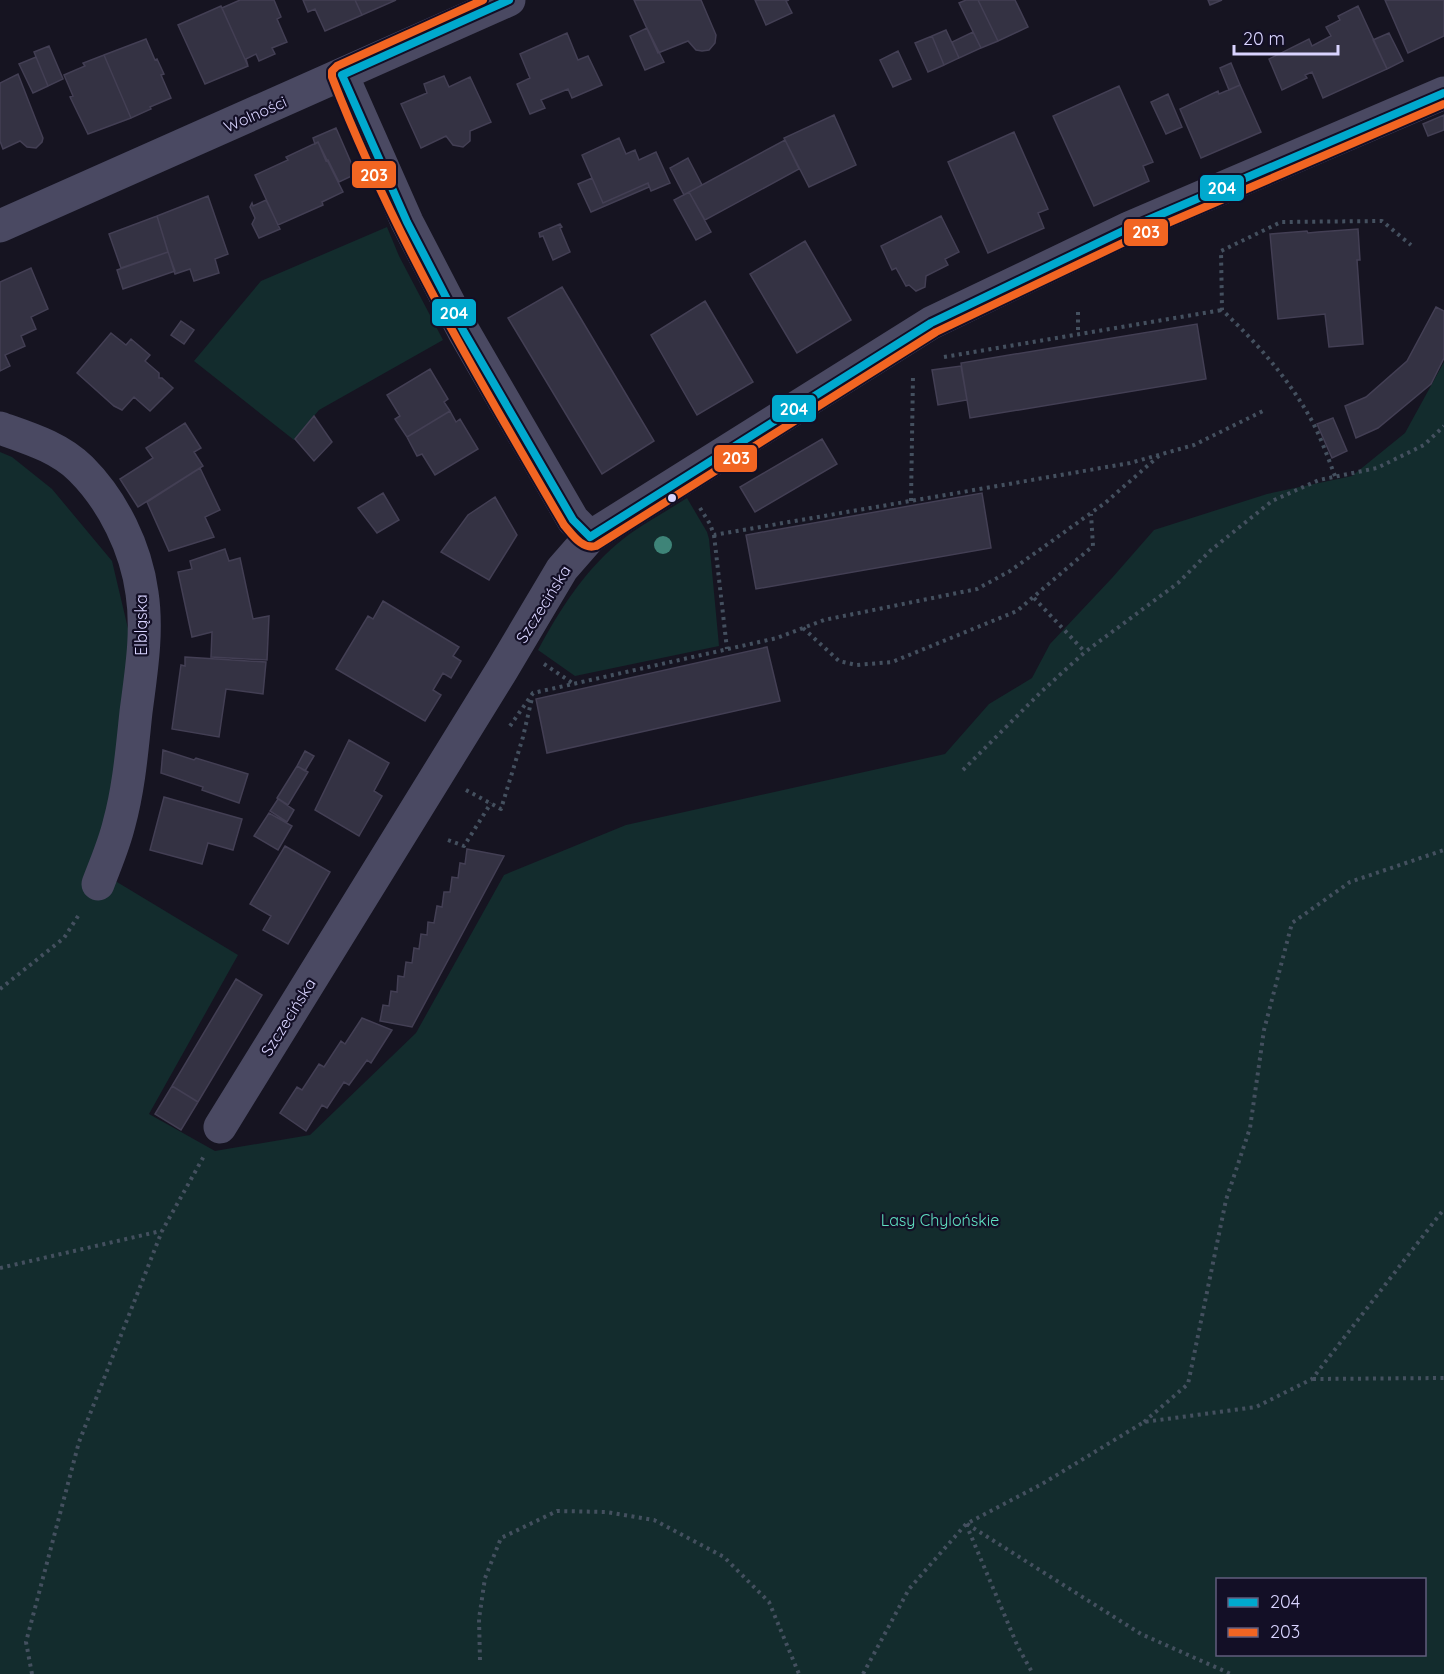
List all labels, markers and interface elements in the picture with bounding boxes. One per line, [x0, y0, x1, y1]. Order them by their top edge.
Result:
scale bar [1234, 18, 1338, 56]
text: 20 m [1243, 27, 1285, 50]
street label: Wolności [220, 91, 290, 137]
line badge: 203 [351, 160, 397, 189]
text: 203 [360, 165, 388, 185]
line badge: 204 [1199, 174, 1245, 202]
text: 204 [1208, 178, 1237, 198]
line badge: 203 [1123, 218, 1169, 247]
text: 203 [1132, 222, 1160, 242]
line badge: 204 [431, 298, 477, 327]
text: 204 [440, 303, 469, 323]
line badge: 204 [771, 394, 817, 423]
text: 204 [780, 399, 809, 419]
line badge: 203 [713, 444, 758, 473]
text: 203 [722, 448, 750, 468]
unlabelled marker [666, 492, 678, 504]
street label: Szczecińska [511, 561, 575, 647]
street label: Elbląska [131, 594, 151, 656]
street label: Szczecińska [256, 974, 320, 1060]
park label: Lasy Chylońskie [881, 1210, 999, 1230]
legend [1216, 1578, 1426, 1656]
text: 204 [1270, 1590, 1300, 1613]
text: 203 [1270, 1620, 1300, 1643]

